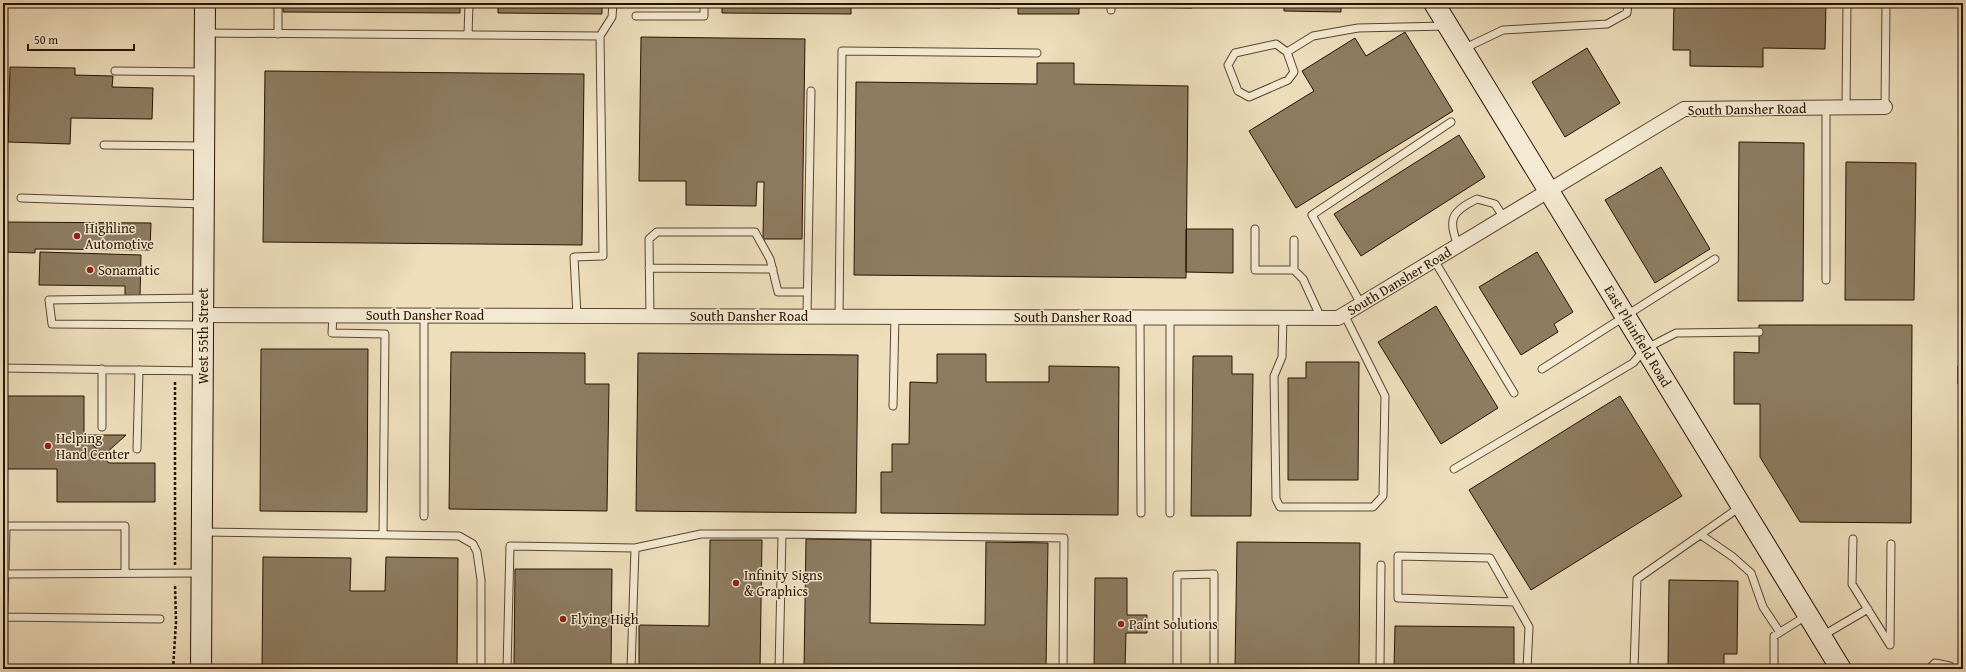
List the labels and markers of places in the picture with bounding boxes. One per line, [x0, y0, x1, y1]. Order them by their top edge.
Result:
place label: Highline Automotive [85, 218, 154, 254]
marker: Highline Automotive [72, 231, 82, 241]
place label: Sonamatic [98, 260, 160, 280]
marker: Sonamatic [85, 265, 95, 275]
place label: Helping Hand Center [56, 428, 130, 464]
marker: Helping Hand Center [43, 441, 53, 451]
place label: Infinity Signs & Graphics [744, 565, 823, 601]
marker: Infinity Signs & Graphics [731, 578, 741, 588]
place label: Flying High [571, 609, 639, 629]
marker: Flying High [558, 614, 568, 624]
place label: Paint Solutions [1129, 614, 1218, 634]
marker: Paint Solutions [1116, 619, 1126, 629]

